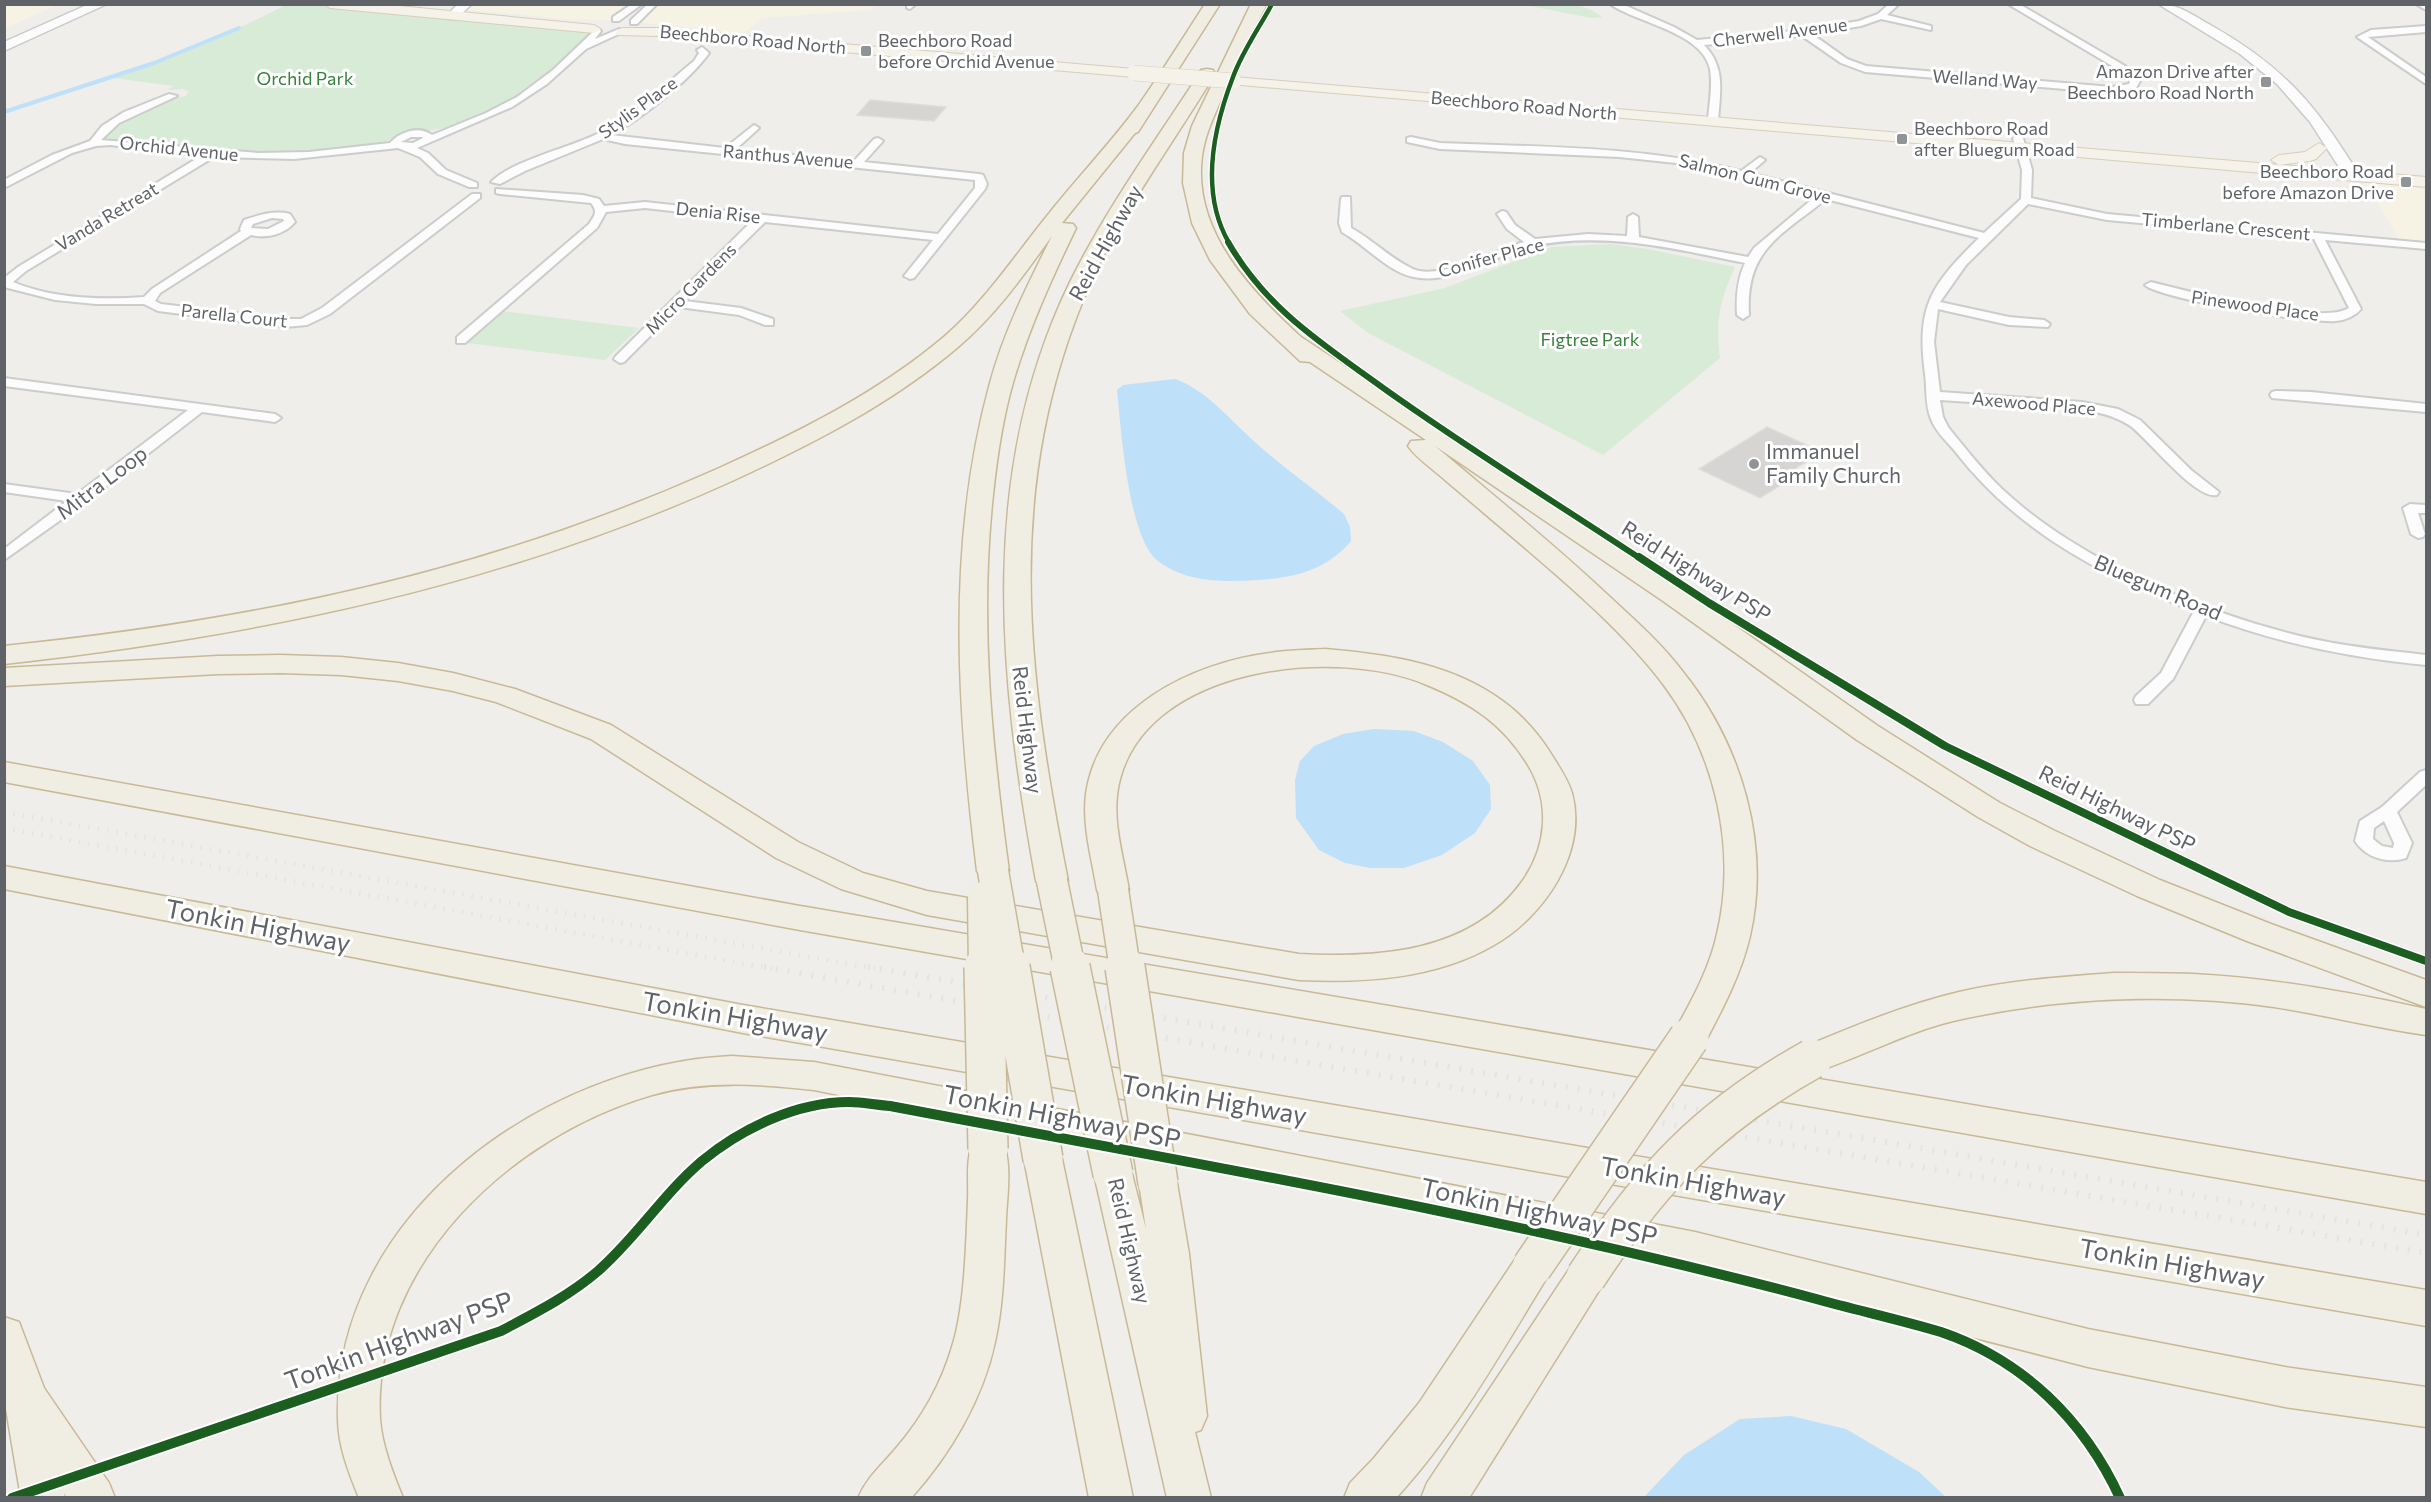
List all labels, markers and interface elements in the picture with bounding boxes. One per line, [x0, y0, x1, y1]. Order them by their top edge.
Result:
street label: Cherwell Avenue [1711, 13, 1848, 51]
street label: Beechboro Road North [659, 20, 847, 58]
place label: Beechboro Road before Orchid Avenue [878, 29, 1055, 72]
marker: Beechboro Road before Orchid Avenue [859, 44, 873, 58]
place label: Amazon Drive after Beechboro Road North [2067, 60, 2254, 103]
street label: Welland Way [1932, 64, 2038, 94]
park label: Orchid Park [257, 67, 354, 89]
street label: Stylis Place [594, 71, 681, 143]
marker: Amazon Drive after Beechboro Road North [2259, 75, 2273, 89]
street label: Beechboro Road North [1430, 86, 1618, 124]
place label: Beechboro Road after Bluegum Road [1914, 117, 2075, 160]
street label: Orchid Avenue [119, 131, 240, 165]
marker: Beechboro Road after Bluegum Road [1895, 132, 1909, 146]
street label: Ranthus Avenue [722, 139, 854, 173]
street label: Salmon Gum Grove [1677, 148, 1834, 208]
place label: Beechboro Road before Amazon Drive [2222, 160, 2394, 203]
marker: Beechboro Road before Amazon Drive [2399, 175, 2413, 189]
street label: Vanda Retreat [51, 177, 162, 255]
street label: Reid Highway [1063, 180, 1147, 305]
street label: Denia Rise [675, 197, 761, 227]
street label: Timberlane Crescent [2141, 208, 2311, 244]
street label: Conifer Place [1435, 232, 1546, 282]
street label: Micro Gardens [640, 238, 740, 338]
street label: Pinewood Place [2190, 285, 2320, 325]
street label: Parella Court [180, 298, 288, 332]
park label: Figtree Park [1540, 328, 1640, 350]
street label: Axewood Place [1971, 387, 2097, 419]
place label: Immanuel Family Church [1766, 438, 1901, 487]
street label: Mitra Loop [51, 440, 151, 524]
marker: Immanuel Family Church [1747, 457, 1761, 471]
street label: Reid Highway PSP [1618, 515, 1776, 627]
street label: Bluegum Road [2091, 549, 2226, 625]
street label: Reid Highway [1008, 665, 1049, 795]
street label: Reid Highway PSP [2035, 759, 2200, 856]
street label: Tonkin Highway [163, 891, 353, 958]
street label: Tonkin Highway [640, 984, 830, 1047]
street label: Tonkin Highway [1119, 1067, 1309, 1130]
street label: Tonkin Highway PSP [941, 1077, 1183, 1154]
street label: Tonkin Highway [1598, 1149, 1788, 1212]
street label: Tonkin Highway PSP [1418, 1170, 1660, 1251]
street label: Reid Highway [1104, 1175, 1157, 1306]
street label: Tonkin Highway [2077, 1231, 2267, 1294]
street label: Tonkin Highway PSP [280, 1284, 517, 1395]

